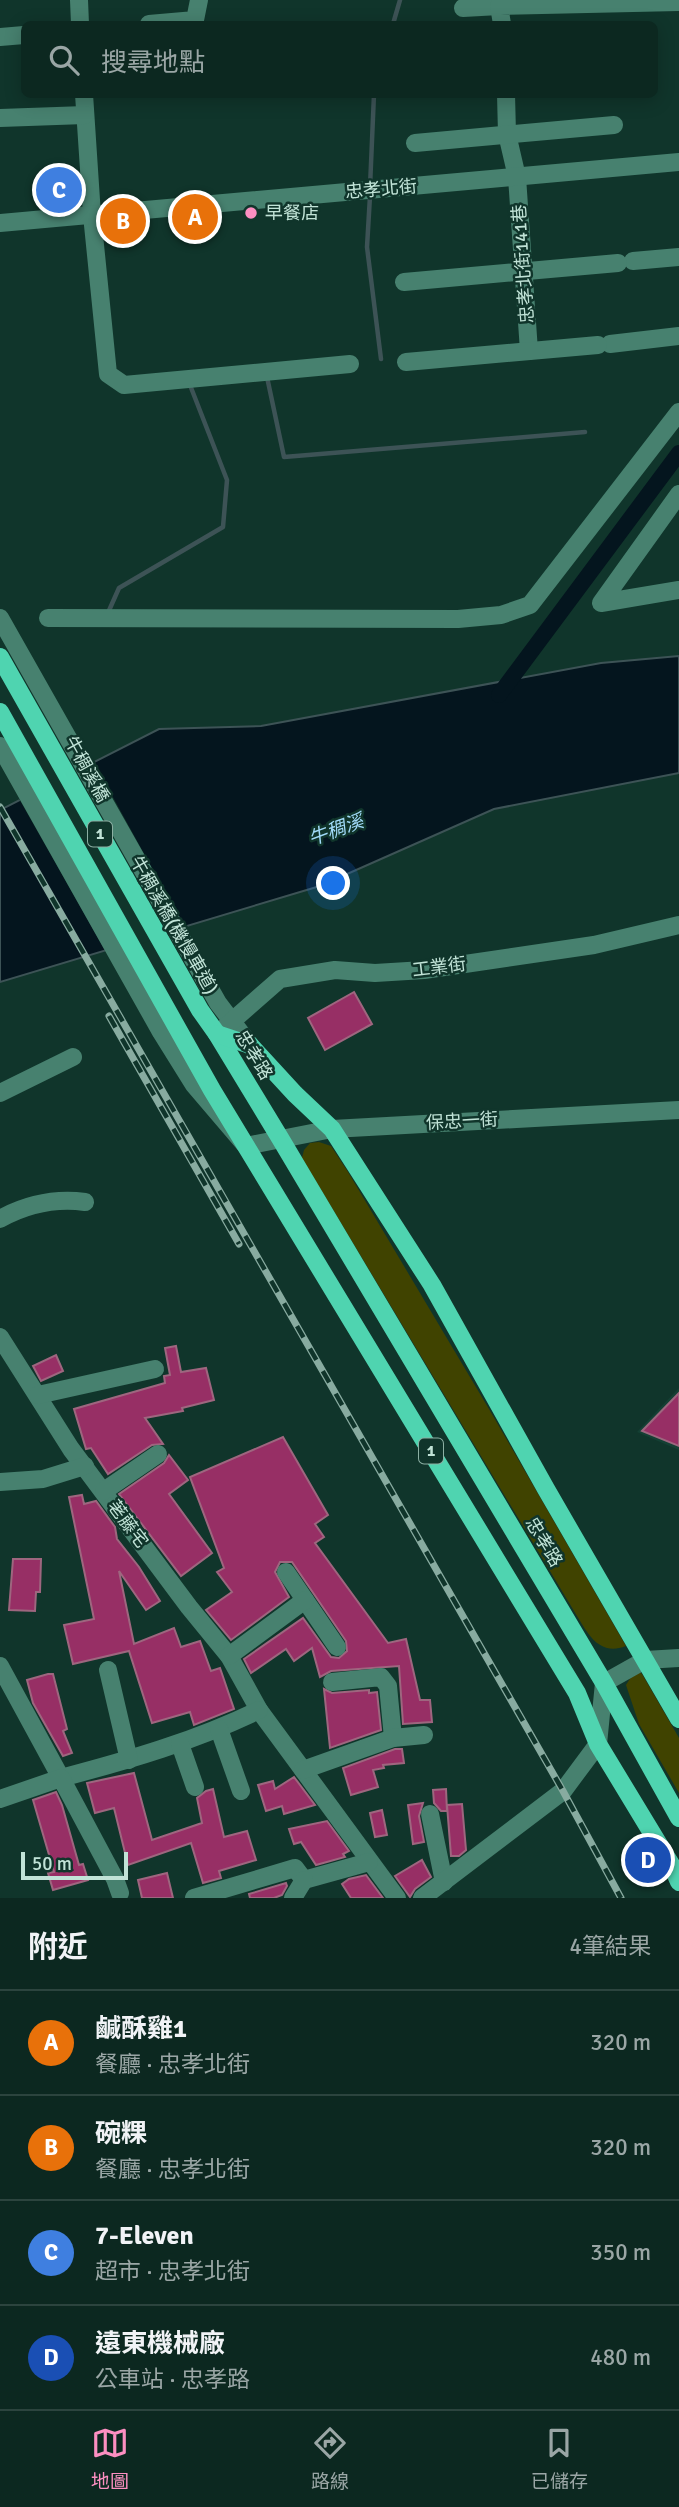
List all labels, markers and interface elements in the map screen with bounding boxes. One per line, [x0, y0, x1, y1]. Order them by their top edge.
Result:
search box [21, 21, 658, 98]
icon: search [45, 41, 83, 79]
text: 搜尋地點 [101, 47, 205, 79]
pin: C [36, 164, 82, 216]
street label: 忠孝北街 [344, 175, 418, 203]
pin: A [172, 191, 218, 243]
pin: B [100, 195, 146, 247]
place label: 早餐店 [265, 202, 319, 224]
street label: 忠孝北街141巷 [508, 204, 538, 324]
marker: 早餐店 [243, 205, 259, 221]
street label: 牛稠溪橋 [60, 732, 114, 806]
water label: 牛稠溪 [305, 808, 370, 851]
road number: 1 [88, 821, 112, 846]
street label: 牛稠溪橋(機慢車道) [125, 852, 223, 998]
your location [316, 866, 350, 900]
street label: 工業街 [411, 953, 467, 981]
street label: 忠孝路 [231, 1026, 277, 1084]
street label: 保忠一街 [425, 1108, 499, 1134]
road number: 1 [419, 1438, 443, 1464]
street label: 荖藤宅 [103, 1496, 153, 1552]
street label: 忠孝路 [521, 1513, 567, 1571]
pin: D [625, 1834, 671, 1886]
scale bar [21, 1849, 128, 1881]
text: 50 m [32, 1852, 72, 1876]
text: 附近 [28, 1929, 88, 1966]
text: 4筆結果 [570, 1932, 651, 1961]
text: 鹹酥雞1 [95, 2013, 187, 2045]
text: A [44, 2028, 58, 2057]
text: 320 m [590, 2028, 651, 2057]
text: 餐廳 · 忠孝北街 [95, 2050, 250, 2079]
text: 碗粿 [95, 2118, 147, 2150]
text: B [44, 2133, 58, 2162]
text: 320 m [590, 2133, 651, 2162]
text: 餐廳 · 忠孝北街 [95, 2155, 250, 2184]
text: 7-Eleven [95, 2220, 194, 2252]
text: C [44, 2238, 58, 2267]
text: 350 m [590, 2238, 651, 2267]
text: 超市 · 忠孝北街 [95, 2257, 250, 2286]
text: 遠東機械廠 [95, 2328, 225, 2360]
text: D [43, 2343, 59, 2372]
text: 480 m [590, 2343, 651, 2372]
text: 公車站 · 忠孝路 [95, 2365, 250, 2394]
tab: 地圖 [91, 2424, 129, 2494]
tab: 路線 [311, 2424, 349, 2494]
tab: 已儲存 [531, 2424, 588, 2494]

